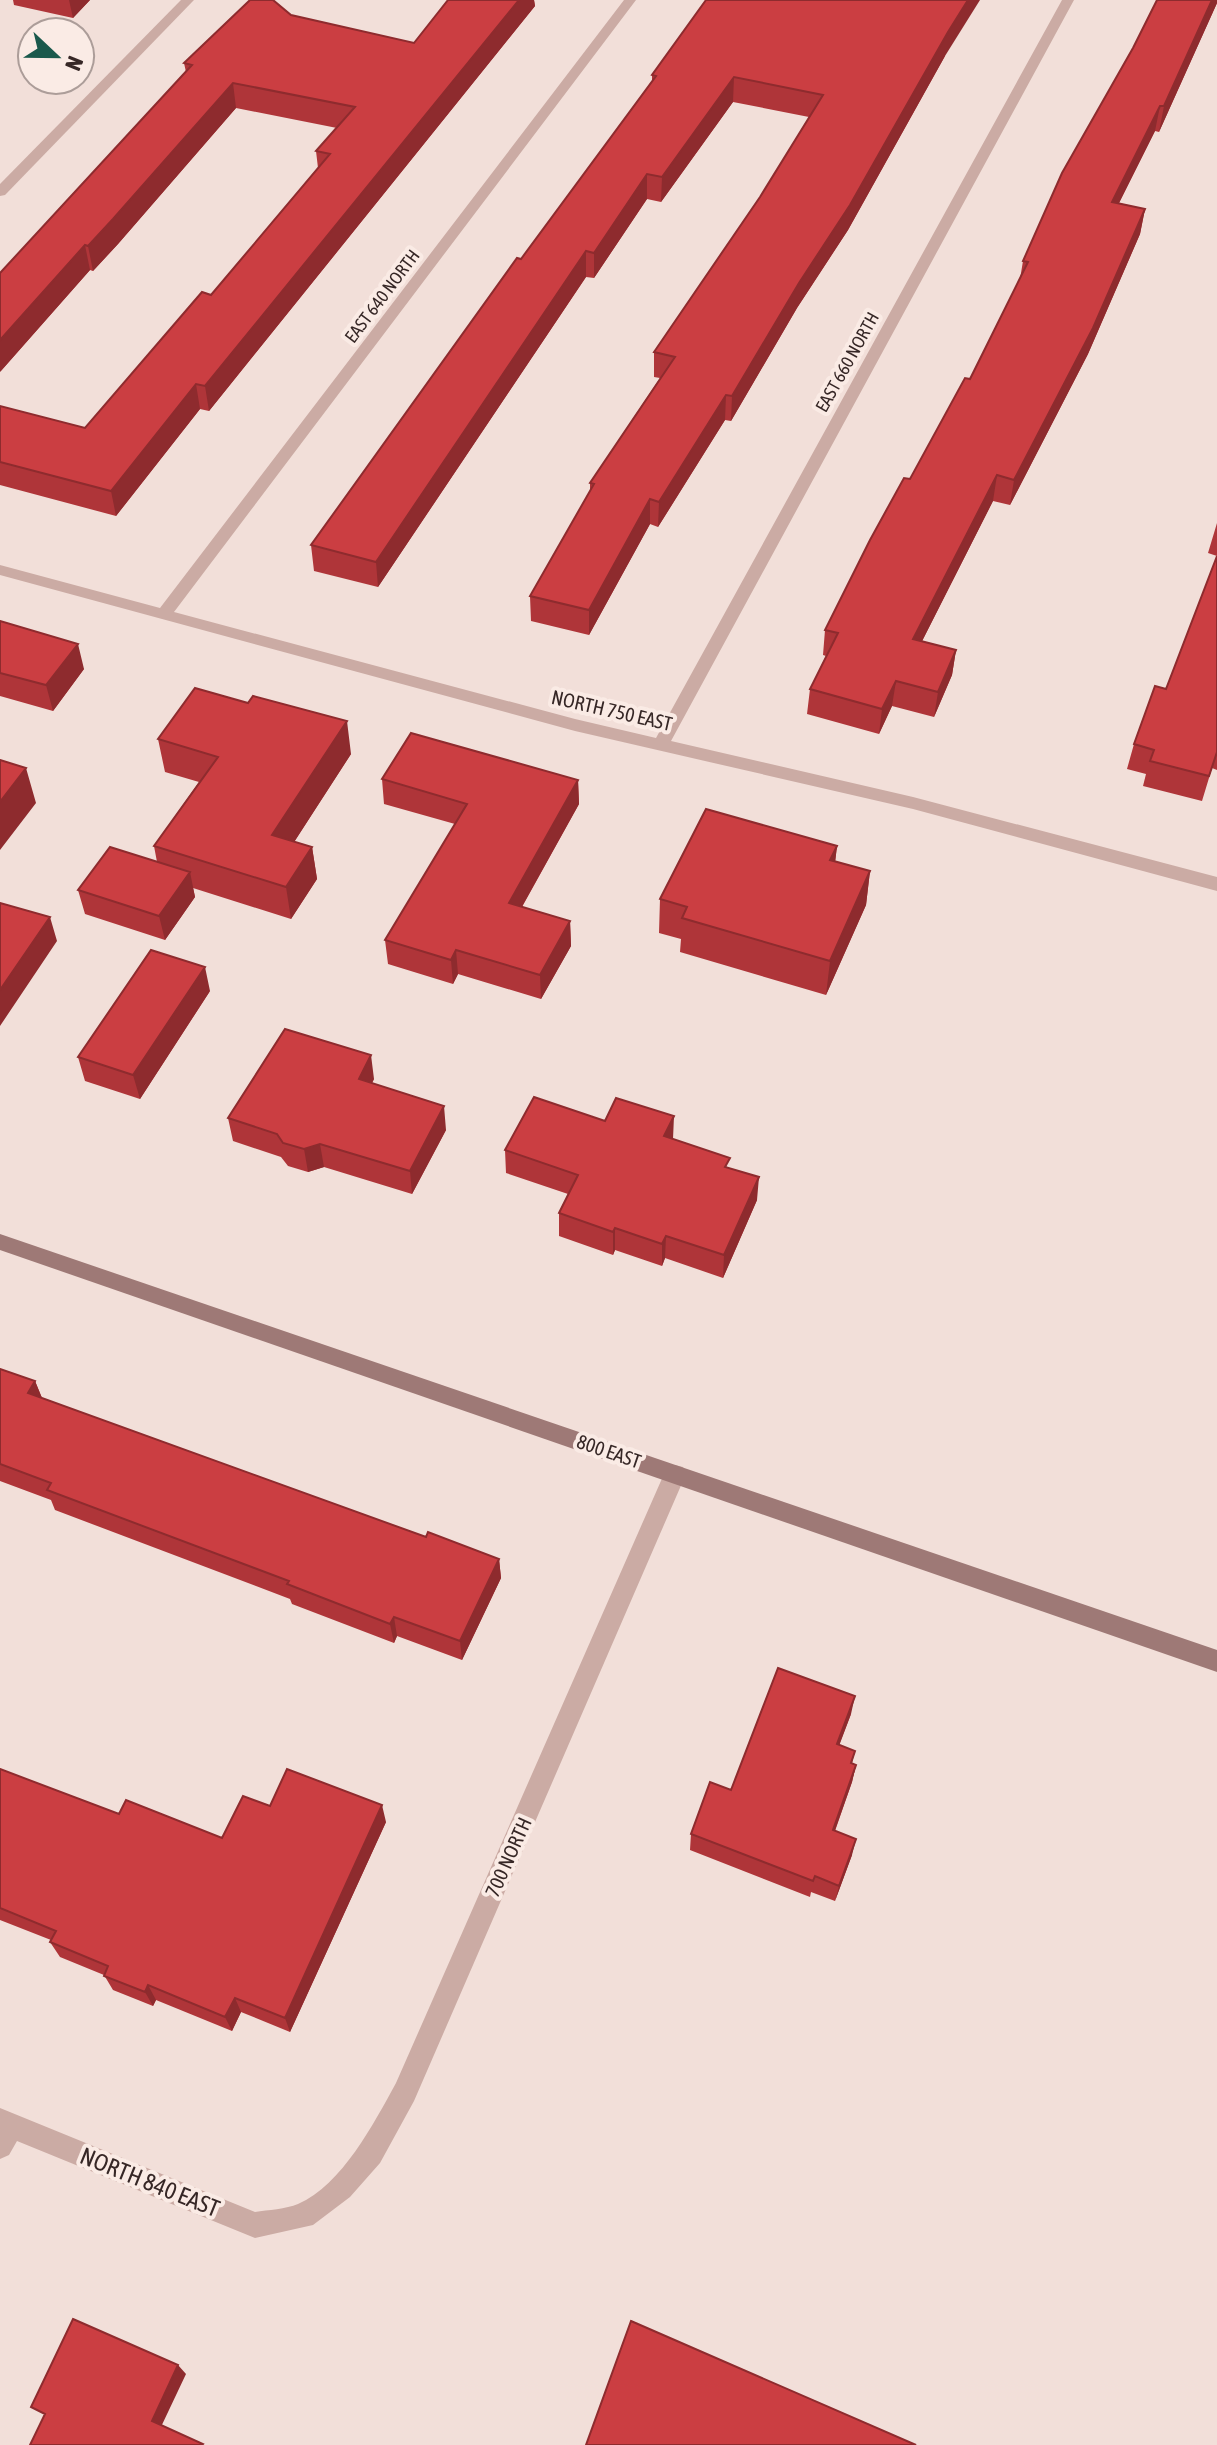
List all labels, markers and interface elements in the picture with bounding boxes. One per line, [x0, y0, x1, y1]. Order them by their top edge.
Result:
north arrow [16, 16, 96, 96]
text: N [60, 53, 89, 74]
street label: EAST 640 NORTH [340, 245, 424, 347]
street label: EAST 660 NORTH [811, 308, 883, 416]
street label: NORTH 750 EAST [549, 685, 675, 735]
street label: 800 EAST [574, 1429, 644, 1473]
street label: 700 NORTH [480, 1814, 536, 1900]
street label: NORTH 840 EAST [76, 2142, 224, 2222]

